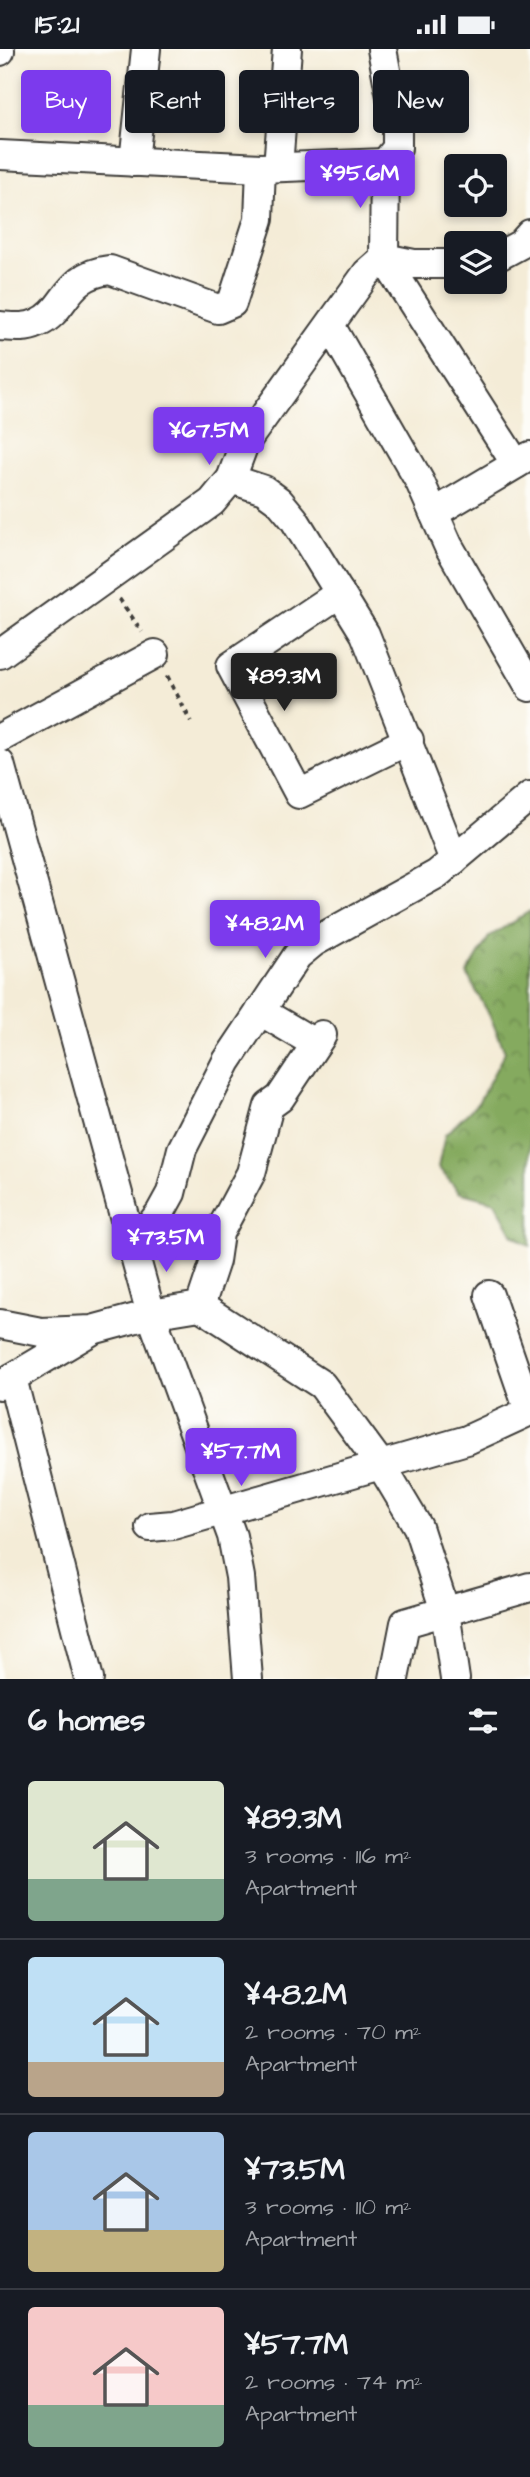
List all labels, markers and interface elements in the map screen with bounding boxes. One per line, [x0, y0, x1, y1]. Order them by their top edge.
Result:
text: 15:21 [35, 7, 79, 43]
chip: Buy [21, 70, 111, 133]
chip: Rent [125, 70, 225, 133]
chip: Filters [239, 70, 359, 133]
chip: New [373, 70, 469, 133]
pin: ¥95.6M [303, 151, 417, 210]
map controls [444, 154, 507, 294]
button: locate [444, 154, 507, 217]
text: ¥95.6M [321, 157, 399, 189]
button: layers [444, 231, 507, 294]
pin: ¥67.5M [152, 407, 266, 467]
text: ¥67.5M [169, 414, 249, 446]
pin: ¥89.3M [227, 653, 341, 713]
text: ¥89.3M [247, 660, 321, 692]
pin: ¥48.2M [208, 901, 322, 960]
text: ¥48.2M [226, 907, 304, 939]
pin: ¥73.5M [109, 1215, 223, 1274]
text: ¥73.5M [128, 1221, 204, 1253]
pin: ¥57.7M [184, 1429, 298, 1488]
text: ¥57.7M [201, 1435, 281, 1467]
text: 6 homes [28, 1700, 145, 1742]
icon: filters [464, 1702, 502, 1740]
text: ¥89.3M [245, 1798, 342, 1840]
icon: home [84, 1809, 168, 1893]
text: 3 rooms · 116 m² [245, 1840, 412, 1872]
text: Apartment [245, 1872, 357, 1904]
text: ¥48.2M [245, 1974, 347, 2016]
icon: home [84, 1985, 168, 2069]
text: 2 rooms · 70 m² [245, 2016, 421, 2048]
text: Apartment [245, 2048, 357, 2080]
text: ¥73.5M [245, 2149, 345, 2191]
icon: home [84, 2160, 168, 2244]
text: 3 rooms · 110 m² [245, 2191, 412, 2223]
text: Apartment [245, 2223, 357, 2255]
text: ¥57.7M [245, 2324, 348, 2366]
icon: home [84, 2335, 168, 2419]
text: 2 rooms · 74 m² [245, 2366, 423, 2398]
text: Apartment [245, 2398, 357, 2430]

